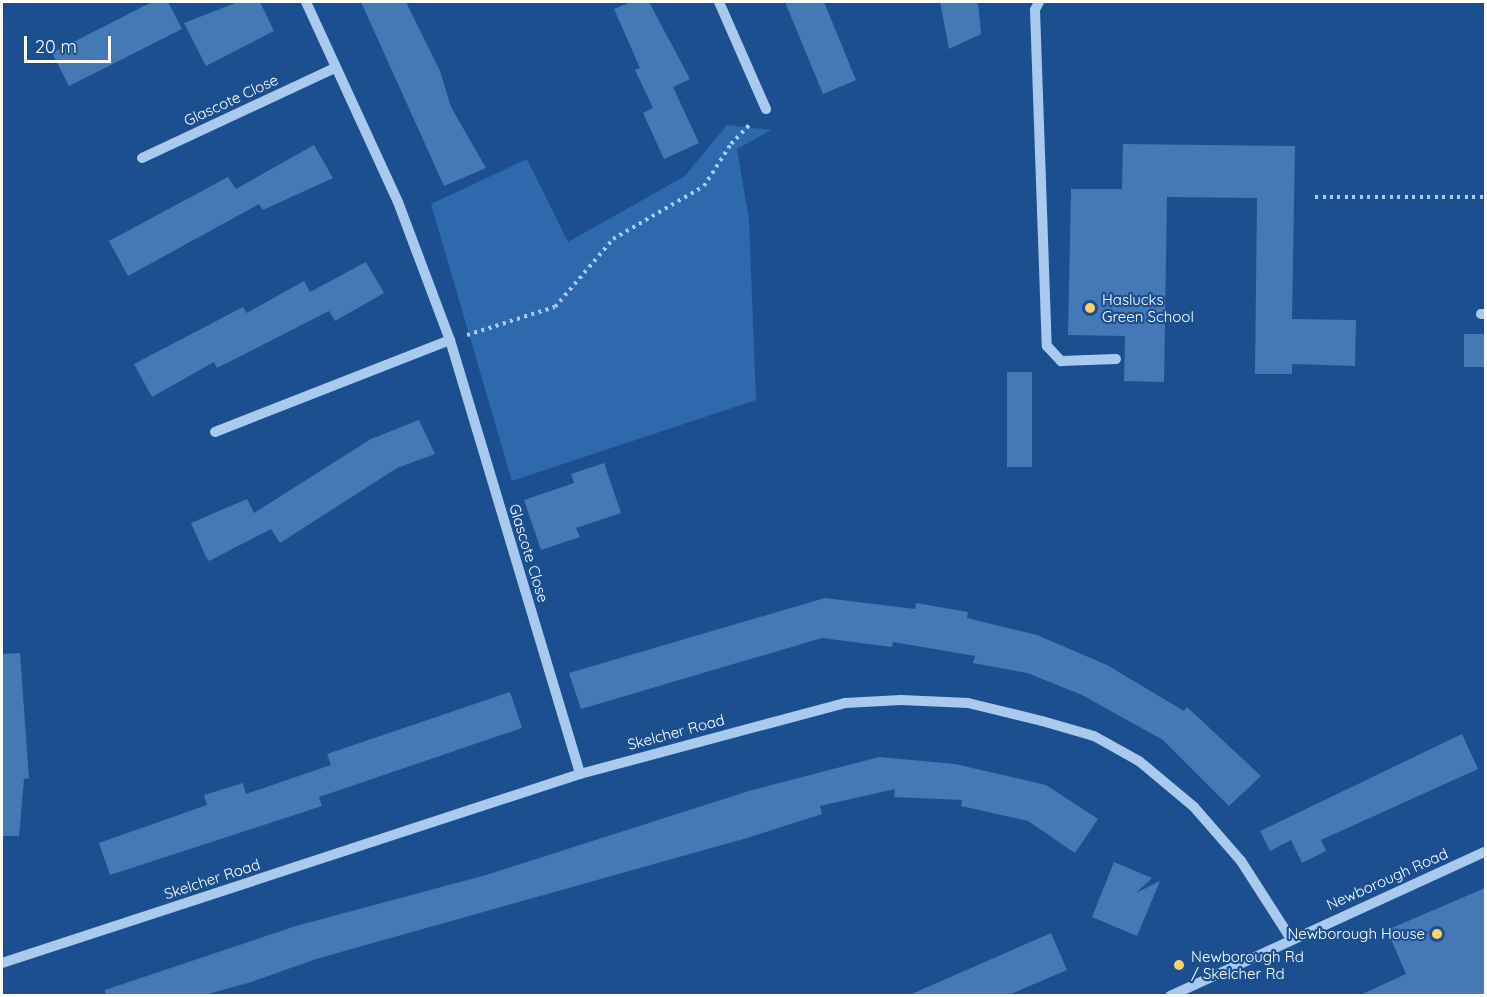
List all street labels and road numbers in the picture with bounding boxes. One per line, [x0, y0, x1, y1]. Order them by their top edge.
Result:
street label: Glascote Close [181, 70, 281, 130]
street label: Glascote Close [505, 502, 553, 604]
street label: Skelcher Road [625, 710, 727, 754]
street label: Newborough Road [1324, 844, 1450, 914]
street label: Skelcher Road [162, 855, 262, 903]

